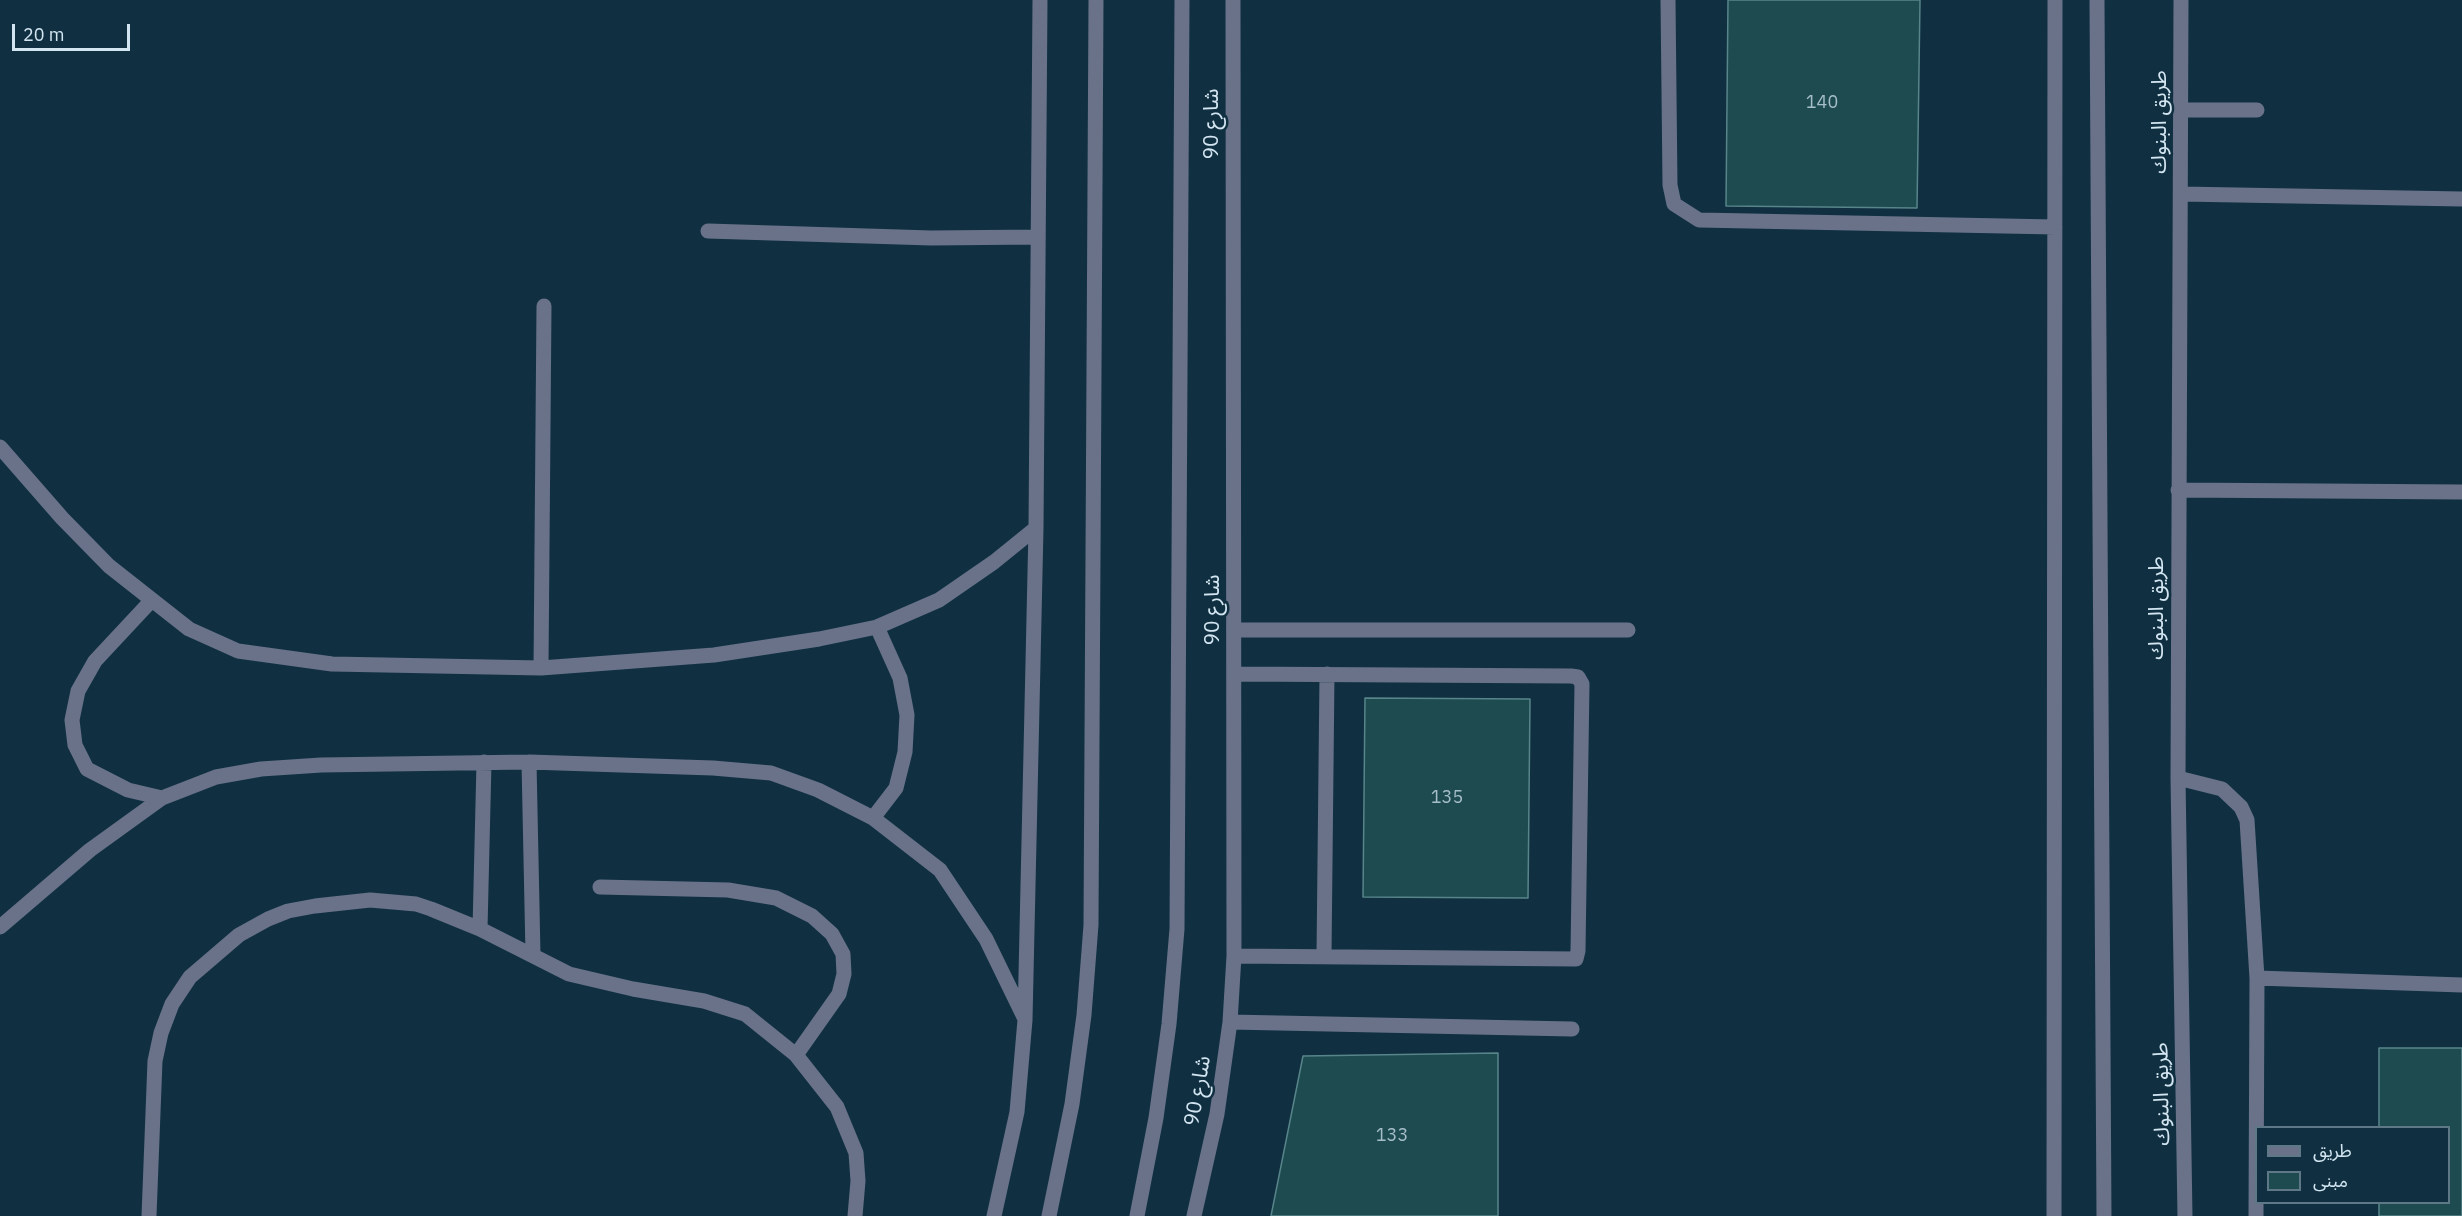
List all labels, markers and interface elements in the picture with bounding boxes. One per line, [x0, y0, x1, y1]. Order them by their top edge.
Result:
scale bar [15, 12, 134, 50]
text: 20 m [23, 23, 65, 46]
street label: طريق البنوك [2147, 70, 2173, 174]
street label: شارع 90 [1199, 88, 1225, 160]
house number: 140 [1806, 92, 1838, 114]
street label: طريق البنوك [2144, 556, 2170, 660]
street label: شارع 90 [1200, 574, 1226, 646]
house number: 135 [1431, 787, 1463, 809]
street label: طريق البنوك [2148, 1042, 2176, 1146]
street label: شارع 90 [1179, 1054, 1217, 1128]
house number: 133 [1376, 1125, 1408, 1147]
legend [2255, 1126, 2450, 1204]
text: طريق [2313, 1139, 2352, 1162]
text: مبنى [2313, 1169, 2348, 1192]

